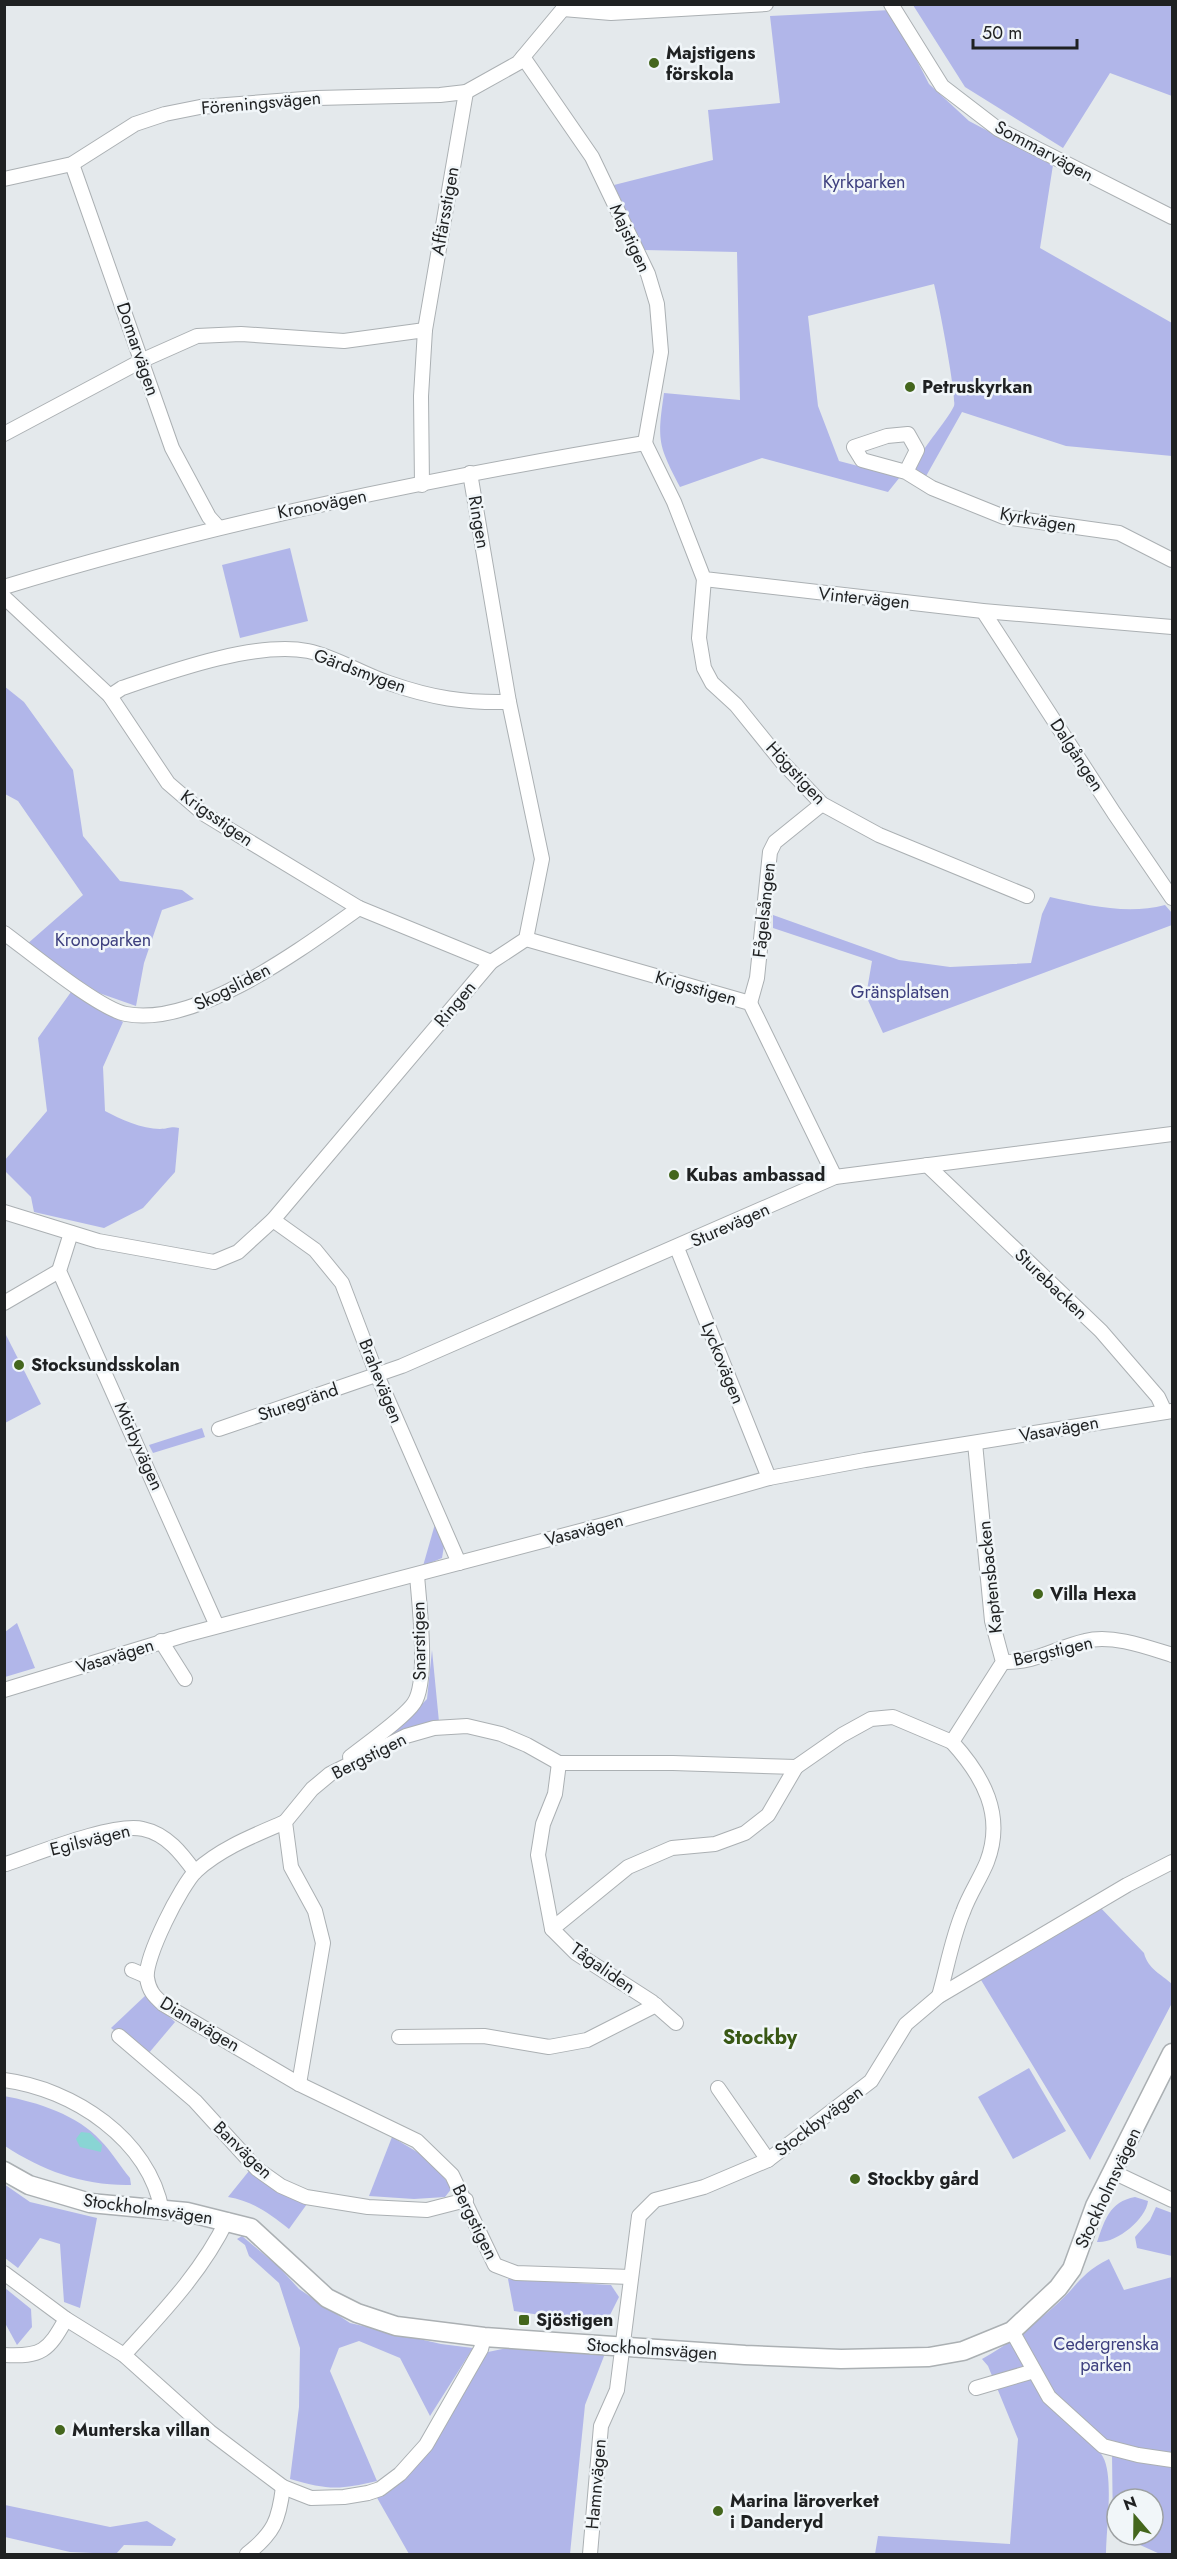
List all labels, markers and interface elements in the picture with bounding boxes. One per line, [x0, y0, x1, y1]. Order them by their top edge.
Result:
scale bar [973, 12, 1076, 50]
text: 50 m [982, 20, 1022, 46]
place label: Majstigens förskola [666, 40, 755, 87]
marker: Majstigens förskola [647, 56, 661, 70]
street label: Föreningsvägen [200, 85, 322, 121]
street label: Sommarvägen [990, 114, 1098, 188]
street label: Affärsstigen [424, 165, 466, 257]
park label: Kyrkparken [823, 169, 905, 195]
street label: Majstigen [603, 199, 657, 277]
street label: Domarvägen [110, 299, 166, 399]
place label: Petruskyrkan [922, 374, 1033, 400]
marker: Petruskyrkan [903, 380, 917, 394]
street label: Kronovägen [275, 483, 369, 525]
street label: Ringen [462, 494, 496, 550]
street label: Kyrkvägen [998, 500, 1078, 540]
street label: Vintervägen [817, 580, 911, 616]
street label: Gärdsmygen [310, 642, 410, 700]
street label: Dalgången [1044, 713, 1110, 797]
street label: Högstigen [760, 736, 832, 810]
street label: Krigsstigen [175, 783, 259, 853]
street label: Fågelsången [746, 861, 782, 959]
park label: Kronoparken [55, 927, 151, 953]
street label: Skogsliden [189, 957, 275, 1017]
street label: Krigsstigen [652, 964, 740, 1012]
street label: Ringen [428, 975, 482, 1033]
park label: Gränsplatsen [851, 979, 949, 1005]
place label: Kubas ambassad [686, 1162, 825, 1188]
marker: Kubas ambassad [667, 1168, 681, 1182]
street label: Sturevägen [686, 1196, 774, 1254]
street label: Sturebacken [1009, 1242, 1093, 1326]
street label: Lyckovägen [695, 1318, 751, 1408]
street label: Brahevägen [352, 1335, 410, 1427]
place label: Stocksundsskolan [31, 1352, 180, 1378]
marker: Stocksundsskolan [12, 1358, 26, 1372]
street label: Sturegränd [254, 1376, 342, 1428]
street label: Mörbyvägen [108, 1397, 170, 1495]
street label: Vasavägen [1017, 1409, 1101, 1449]
street label: Vasavägen [542, 1507, 626, 1553]
street label: Kaptensbacken [971, 1519, 1009, 1635]
place label: Villa Hexa [1049, 1581, 1137, 1607]
marker: Villa Hexa [1031, 1587, 1045, 1601]
street label: Snarstigen [405, 1601, 433, 1681]
street label: Bergstigen [1011, 1629, 1095, 1673]
street label: Vasavägen [73, 1632, 157, 1680]
street label: Bergstigen [327, 1726, 411, 1786]
street label: Egilsvägen [47, 1817, 133, 1863]
street label: Tågaliden [565, 1936, 641, 2000]
street label: Dianavägen [155, 1990, 245, 2058]
district label: Stockby [723, 2023, 798, 2052]
street label: Stockbyvägen [769, 2079, 869, 2163]
street label: Banvägen [207, 2115, 279, 2185]
street label: Stockholmsvägen [1069, 2123, 1147, 2253]
place label: Stockby gård [867, 2166, 979, 2192]
marker: Stockby gård [848, 2172, 862, 2186]
street label: Bergstigen [446, 2180, 504, 2264]
street label: Stockholmsvägen [81, 2187, 215, 2231]
place label: Sjöstigen [536, 2307, 613, 2333]
marker: Sjöstigen [517, 2313, 531, 2327]
street label: Stockholmsvägen [586, 2331, 718, 2367]
park label: Cedergrenska parken [1053, 2331, 1159, 2378]
place label: Munterska villan [72, 2417, 210, 2443]
marker: Munterska villan [53, 2423, 67, 2437]
street label: Hamnvägen [579, 2438, 613, 2530]
north arrow [1105, 2487, 1165, 2547]
place label: Marina läroverket i Danderyd [730, 2488, 879, 2535]
text: N [1120, 2490, 1140, 2516]
marker: Marina läroverket i Danderyd [711, 2504, 725, 2518]

